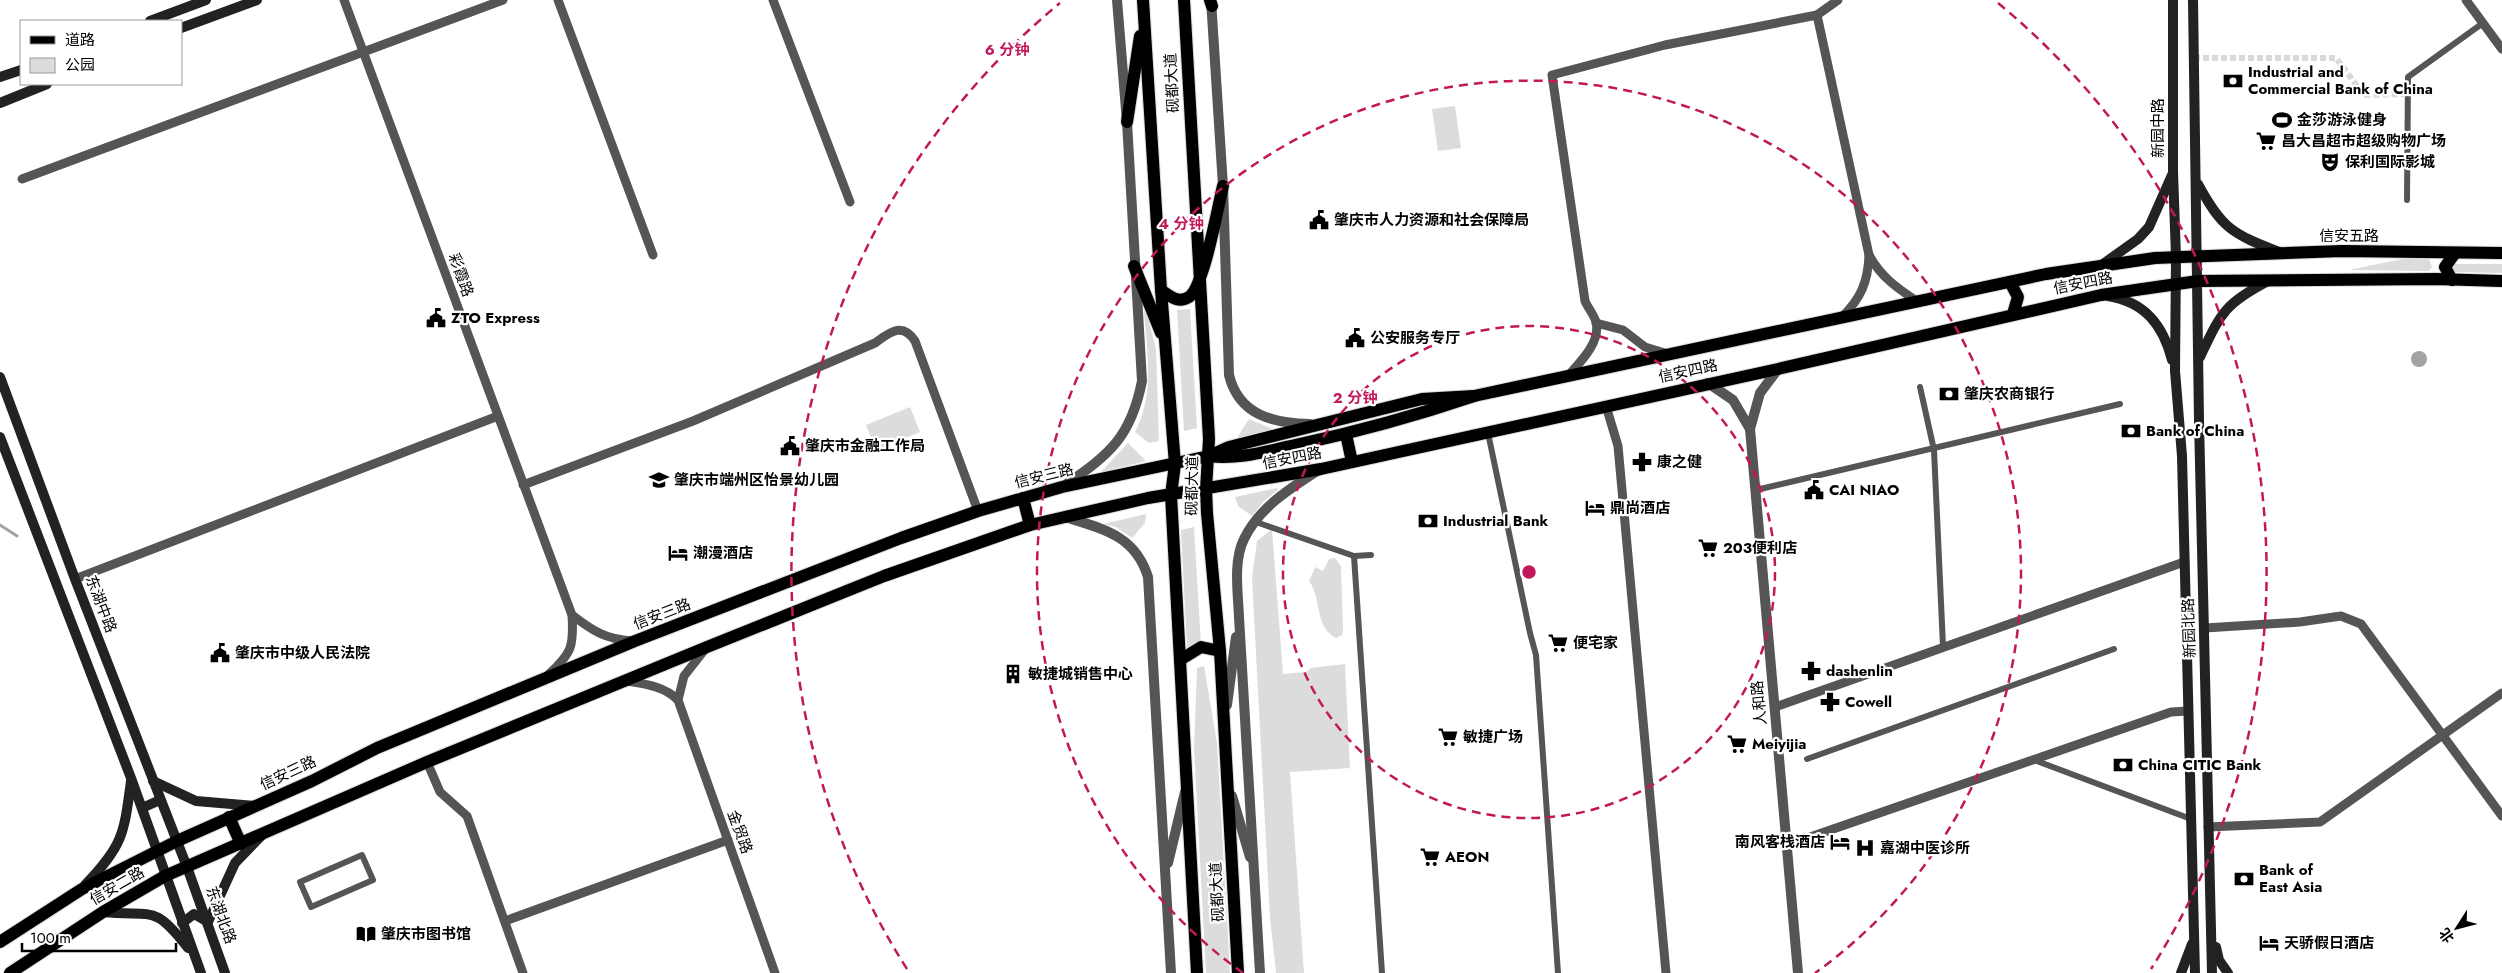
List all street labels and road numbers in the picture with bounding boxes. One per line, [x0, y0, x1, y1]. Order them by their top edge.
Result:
street label: 砚都大道 [1159, 52, 1185, 114]
street label: 新园中路 [2147, 98, 2169, 158]
street label: 信安五路 [2319, 225, 2379, 247]
street label: 彩霞路 [443, 250, 479, 300]
street label: 信安四路 [2051, 266, 2115, 300]
street label: 信安四路 [1656, 354, 1720, 388]
street label: 信安四路 [1260, 441, 1324, 475]
street label: 砚都大道 [1180, 456, 1204, 516]
street label: 信安三路 [1012, 458, 1076, 494]
street label: 东湖中路 [80, 572, 122, 636]
street label: 信安三路 [630, 593, 694, 635]
street label: 新园北路 [2177, 598, 2201, 658]
street label: 人和路 [1746, 680, 1772, 726]
street label: 信安三路 [256, 750, 320, 796]
street label: 金贸路 [722, 807, 758, 857]
street label: 信安二路 [86, 861, 148, 911]
street label: 砚都大道 [1204, 861, 1230, 923]
street label: 东湖北路 [200, 883, 242, 947]

